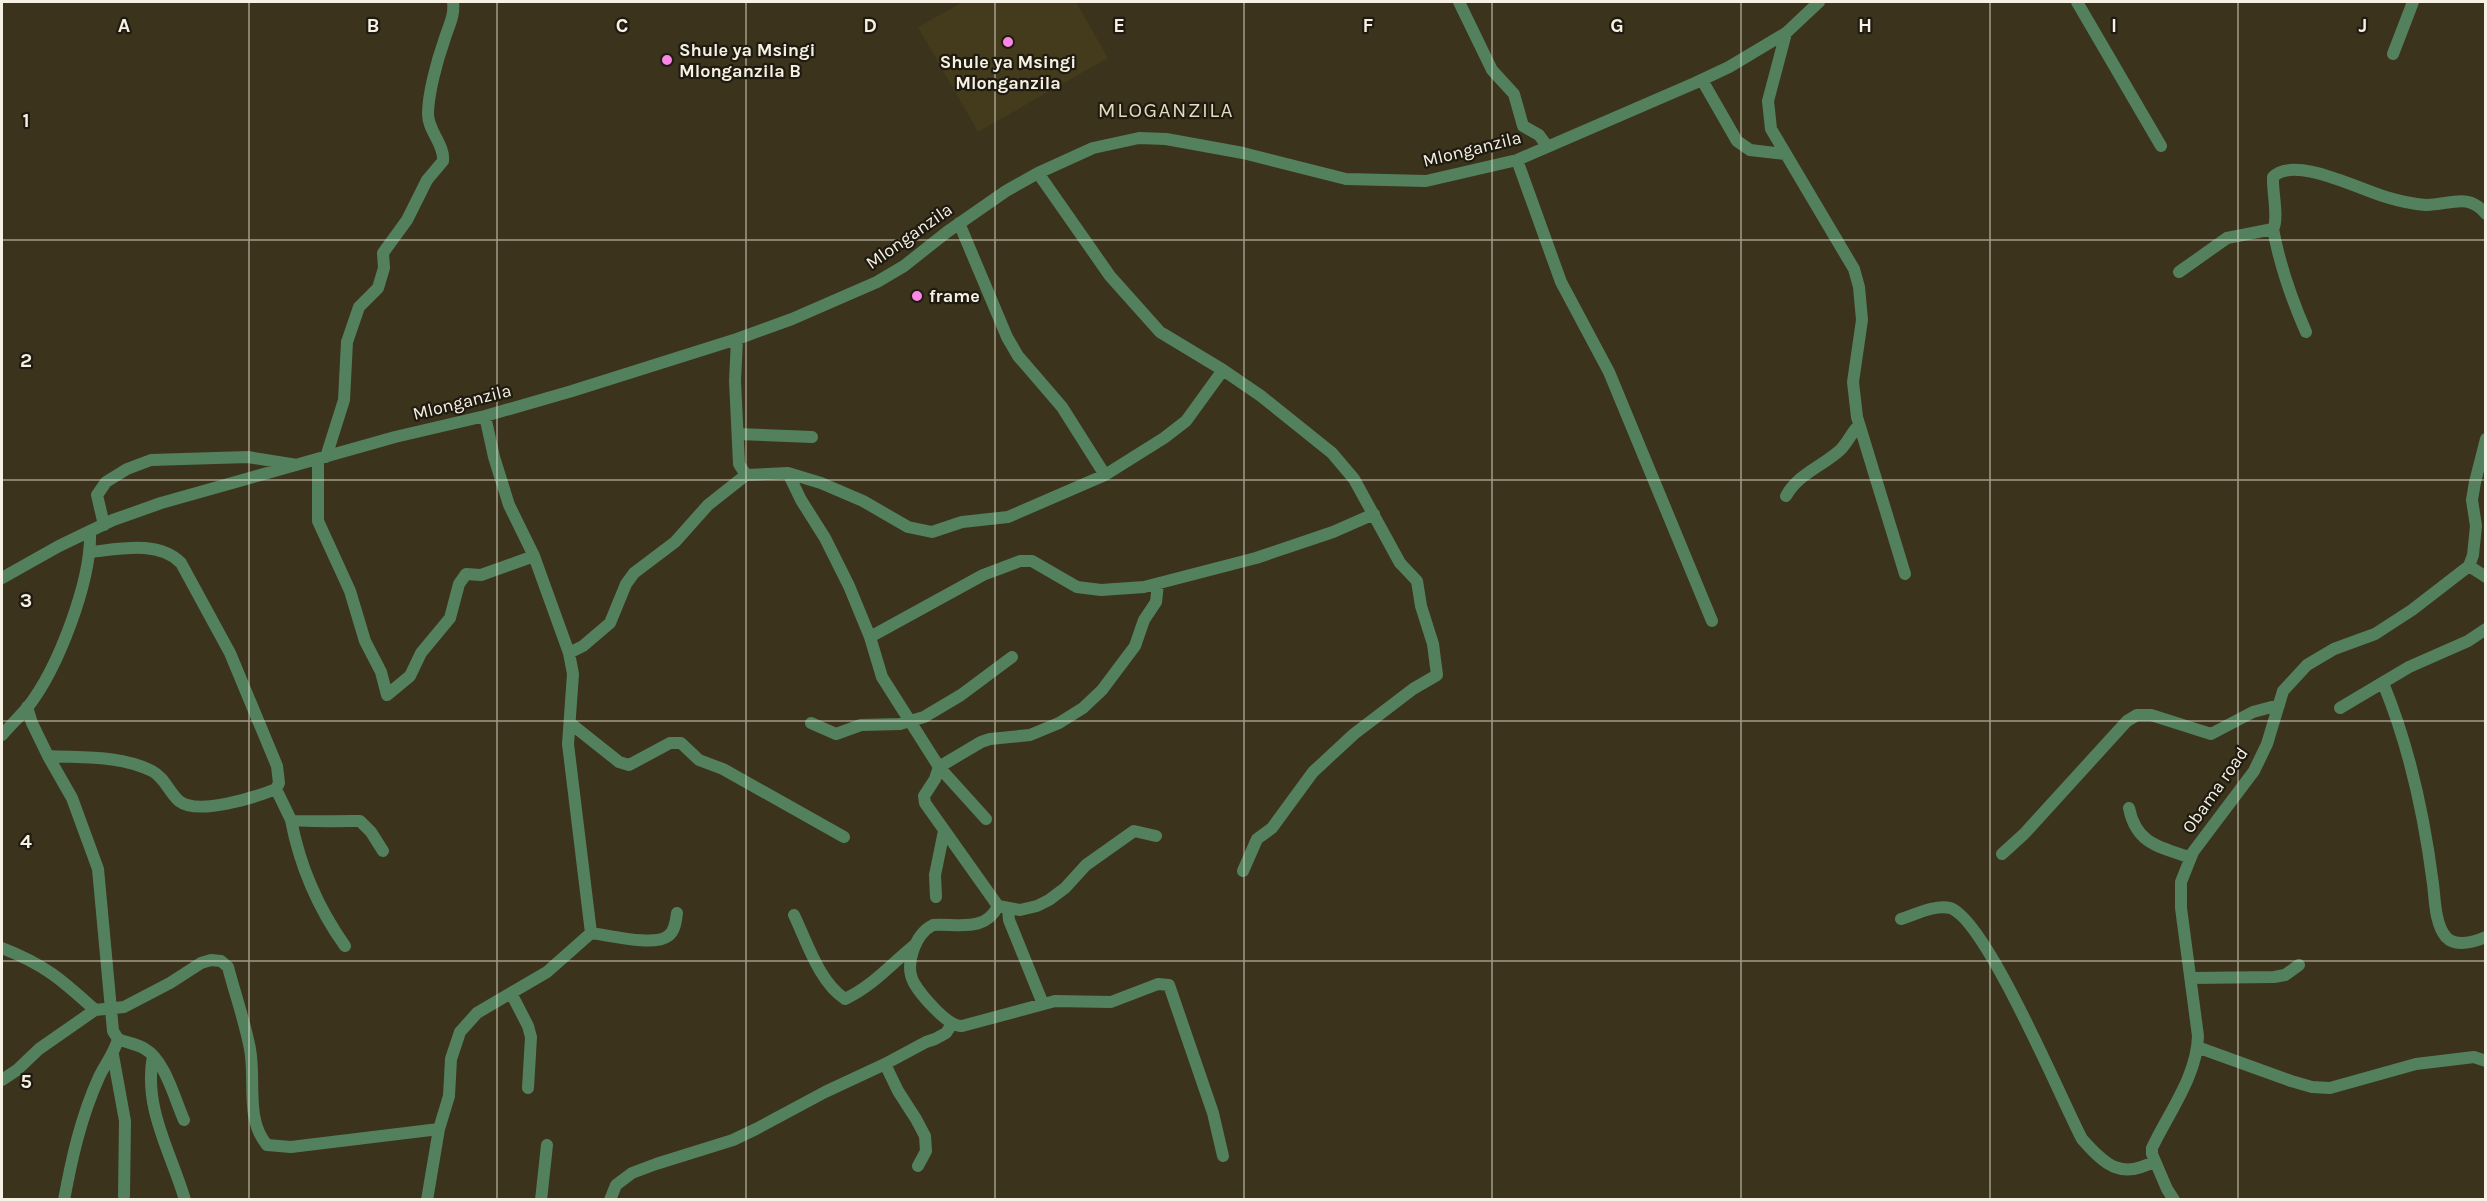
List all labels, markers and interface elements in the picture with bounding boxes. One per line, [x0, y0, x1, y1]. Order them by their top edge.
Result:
text: A [118, 14, 131, 37]
text: B [367, 14, 379, 37]
text: C [616, 14, 628, 37]
text: D [863, 14, 877, 37]
text: E [1113, 14, 1125, 37]
text: F [1363, 14, 1374, 37]
text: G [1610, 14, 1624, 37]
text: H [1858, 14, 1872, 37]
text: I [2111, 14, 2117, 37]
text: J [2359, 14, 2367, 37]
marker: Shule ya Msingi Mlonganzila [1001, 35, 1015, 49]
place label: Shule ya Msingi Mlonganzila B [679, 39, 815, 82]
place label: Shule ya Msingi Mlonganzila [940, 51, 1076, 94]
marker: Shule ya Msingi Mlonganzila B [660, 53, 674, 67]
district label: MLOGANZILA [1098, 98, 1234, 122]
text: 1 [22, 109, 30, 132]
street label: Mlonganzila [1420, 126, 1524, 172]
street label: Mlonganzila [861, 198, 957, 274]
place label: frame [929, 285, 980, 307]
marker: frame [910, 289, 924, 303]
text: 2 [20, 349, 32, 372]
street label: Mlonganzila [410, 379, 514, 425]
text: 3 [20, 589, 32, 612]
street label: Obama road [2177, 743, 2253, 837]
text: 4 [20, 830, 32, 853]
text: 5 [20, 1070, 32, 1093]

